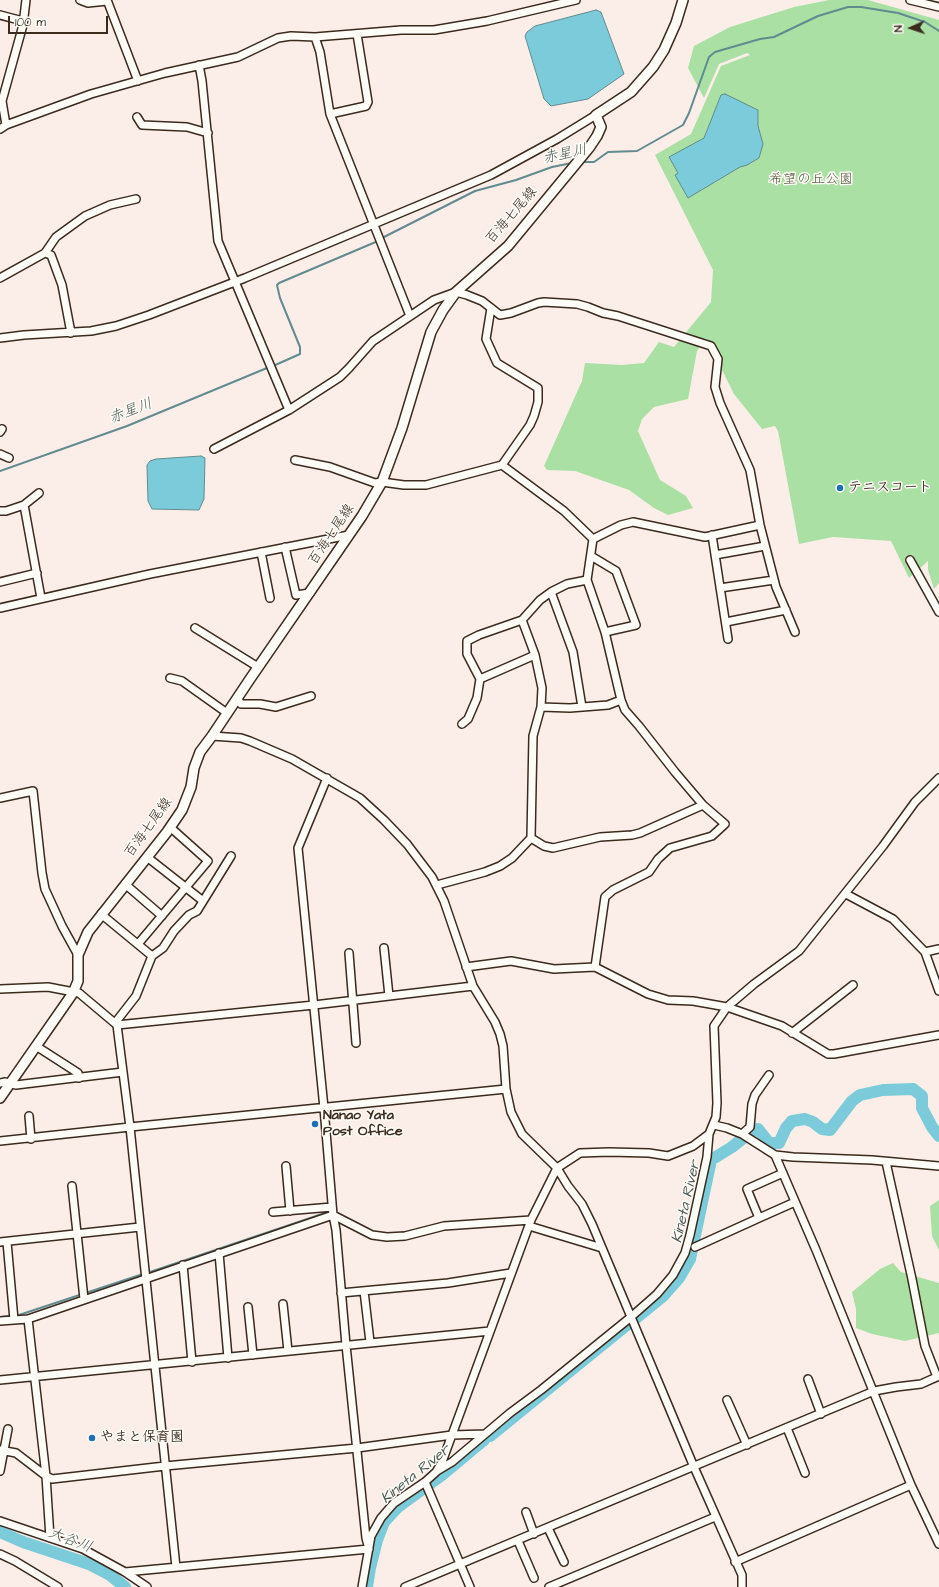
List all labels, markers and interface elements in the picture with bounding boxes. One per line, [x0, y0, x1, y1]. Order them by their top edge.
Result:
scale bar [10, 8, 110, 34]
north arrow [891, 8, 931, 48]
text: 100 m [15, 14, 46, 31]
text: N [891, 25, 906, 32]
water label: 赤星川 [541, 142, 589, 168]
park label: 希望の丘公園 [769, 172, 853, 188]
street label: 百海七尾線 [483, 184, 541, 248]
water label: 赤星川 [107, 396, 155, 428]
place label: テニスコート [848, 480, 932, 496]
marker: テニスコート [835, 483, 845, 493]
street label: 百海七尾線 [305, 501, 359, 569]
street label: 百海七尾線 [122, 795, 176, 861]
place label: Nanao Yata Post Office [323, 1108, 403, 1140]
marker: Nanao Yata Post Office [310, 1119, 320, 1129]
water label: Kineta River [669, 1159, 705, 1245]
place label: やまと保育園 [100, 1430, 184, 1446]
marker: やまと保育園 [87, 1433, 97, 1443]
water label: Kineta River [378, 1442, 454, 1508]
water label: 大谷川 [46, 1525, 94, 1557]

